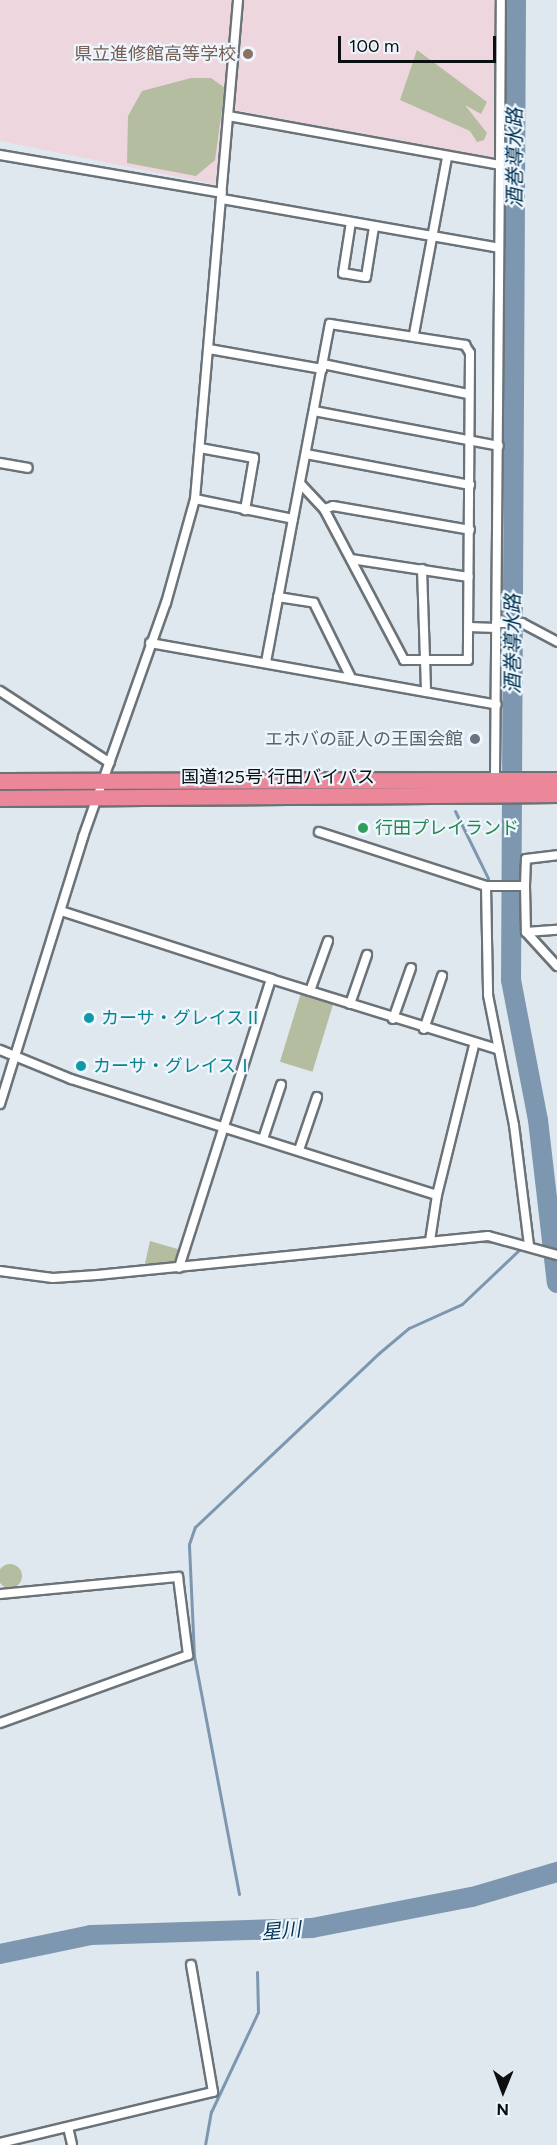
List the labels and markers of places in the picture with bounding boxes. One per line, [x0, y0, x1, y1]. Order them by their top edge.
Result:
place label: 県立進修館高等学校 [74, 43, 236, 65]
marker: 県立進修館高等学校 [241, 47, 255, 61]
place label: エホバの証人の王国会館 [265, 728, 463, 750]
marker: エホバの証人の王国会館 [468, 732, 482, 746]
place label: 行田プレイランド [375, 817, 519, 839]
marker: 行田プレイランド [356, 821, 370, 835]
place label: カーサ・グレイスⅡ [101, 1007, 263, 1029]
marker: カーサ・グレイスⅡ [82, 1011, 96, 1025]
place label: カーサ・グレイスⅠ [93, 1055, 255, 1077]
marker: カーサ・グレイスⅠ [74, 1059, 88, 1073]

